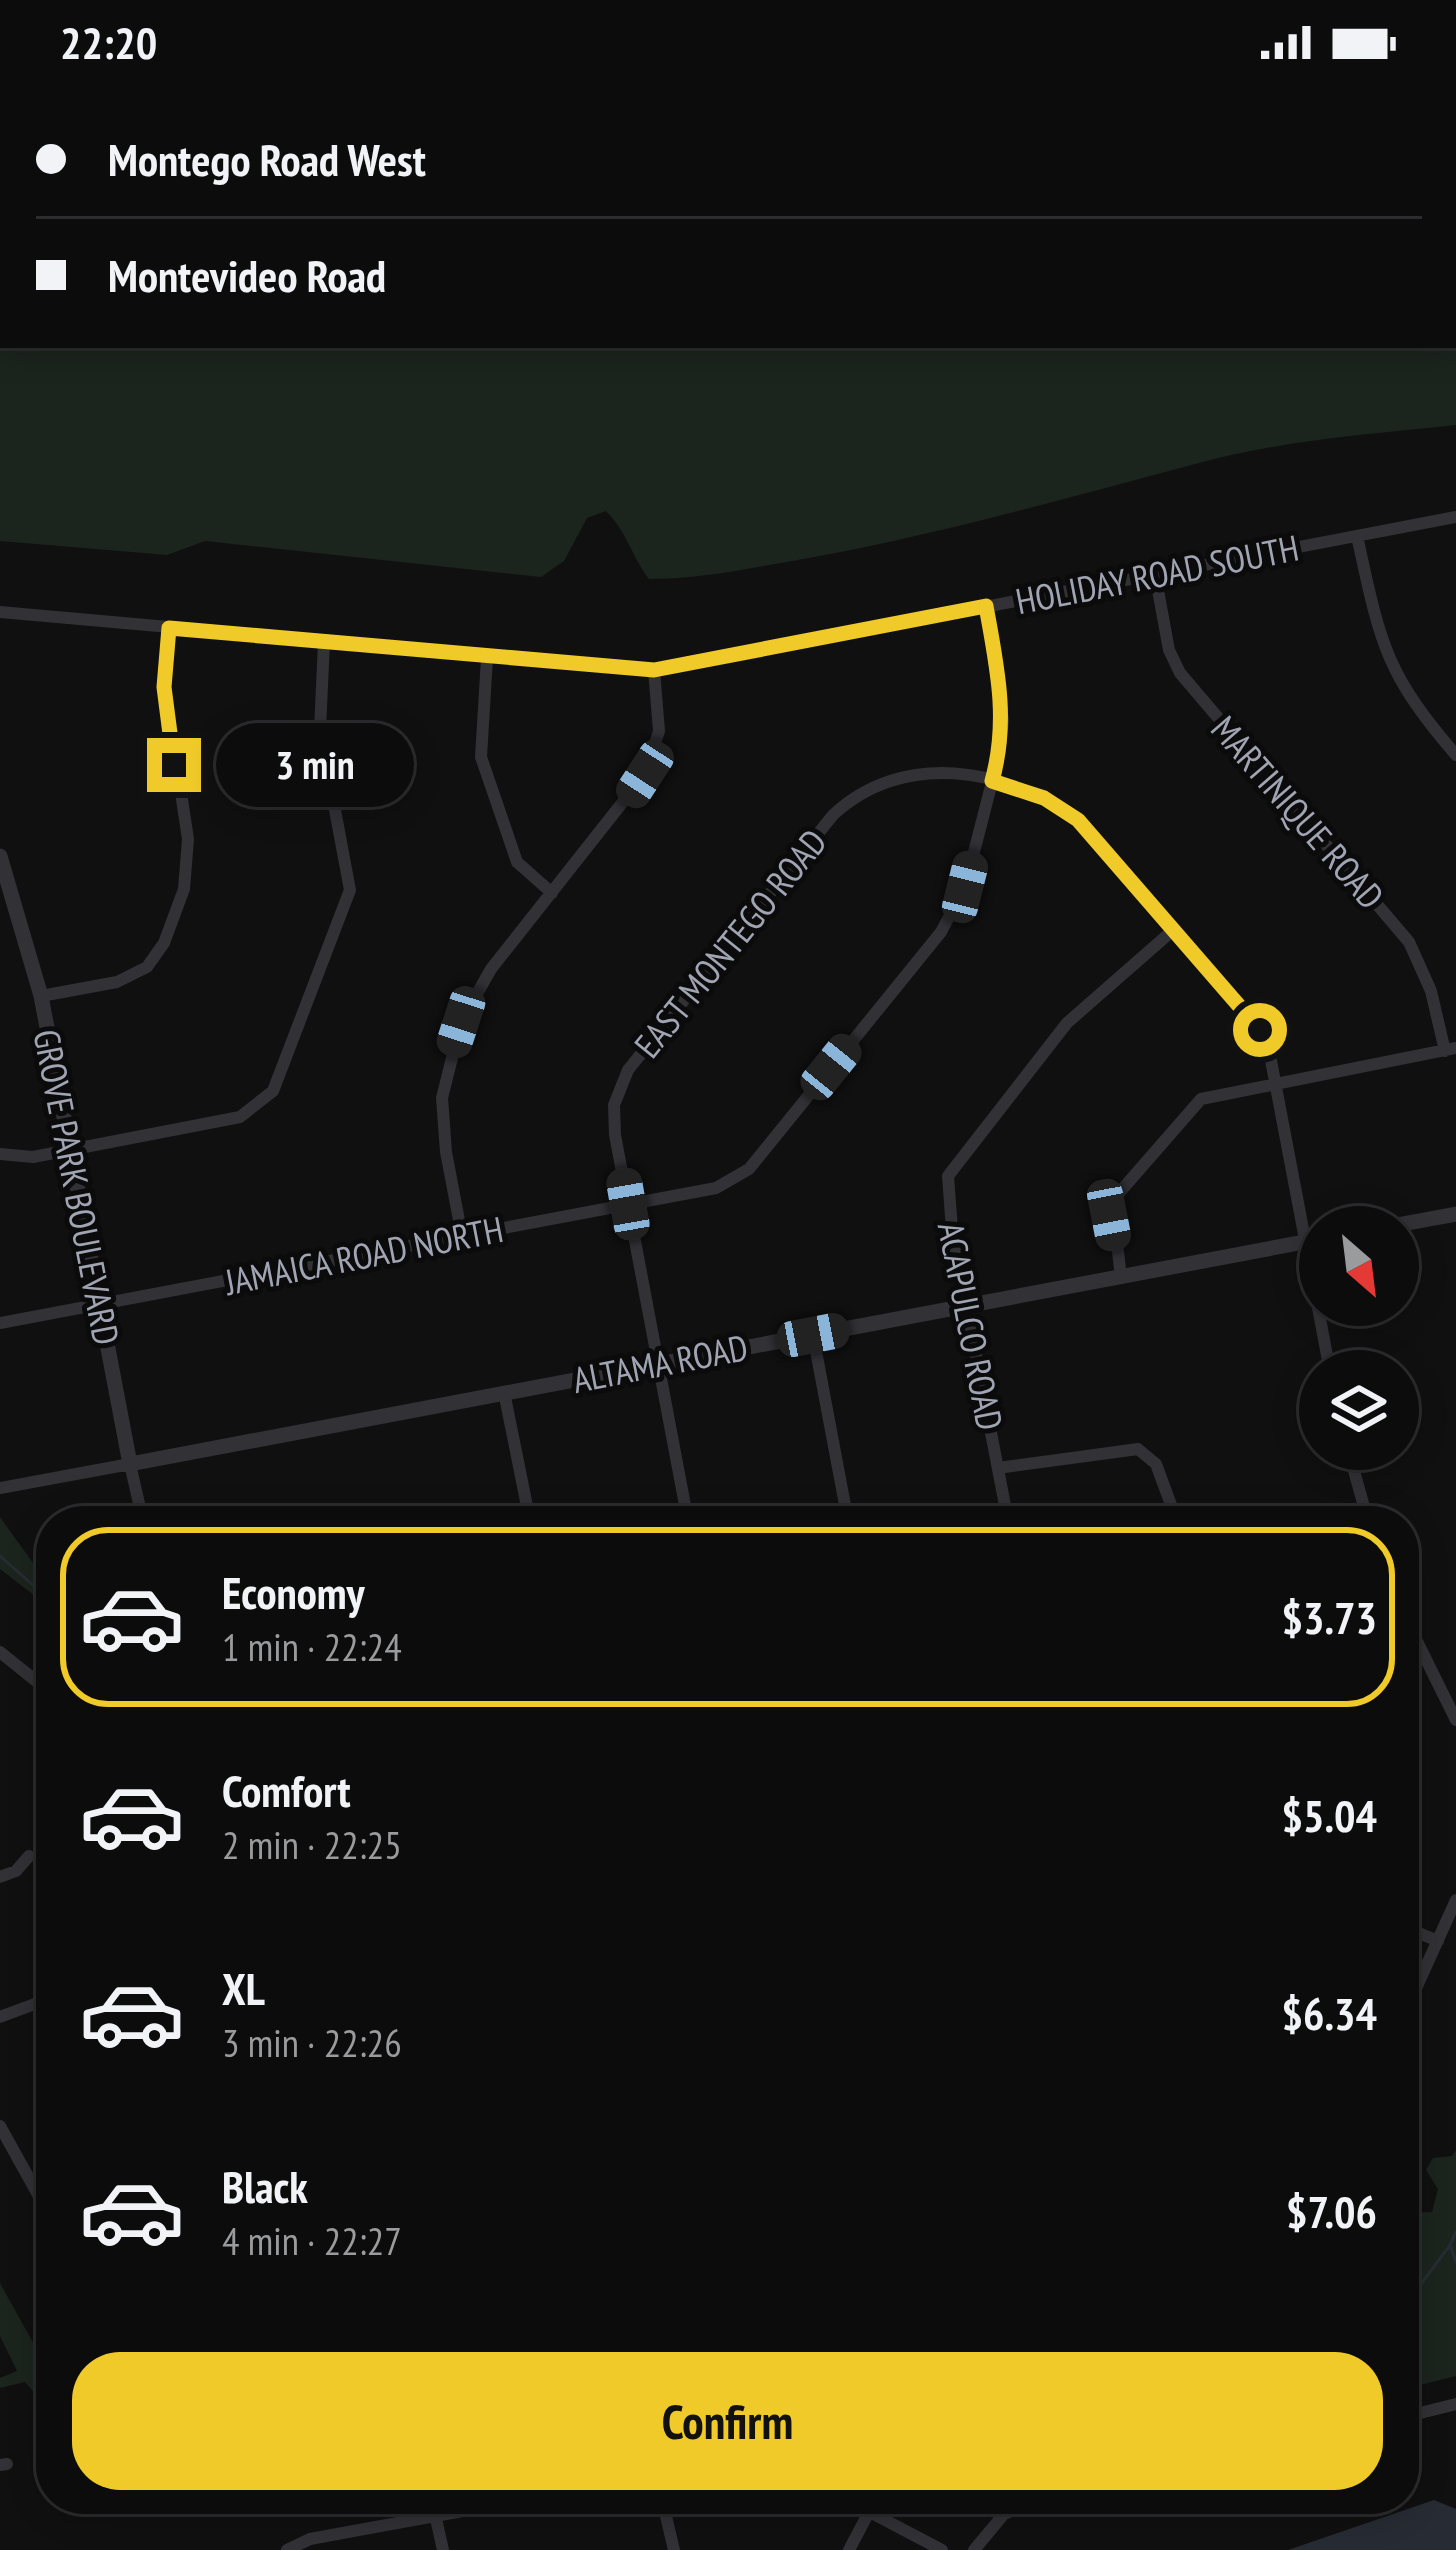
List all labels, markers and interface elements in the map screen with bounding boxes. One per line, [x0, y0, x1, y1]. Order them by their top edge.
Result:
text: 22:20 [60, 13, 157, 71]
text: Montego Road West [108, 130, 426, 188]
text: Montevideo Road [108, 246, 386, 304]
street label: HOLIDAY ROAD SOUTH [1012, 524, 1302, 624]
street label: MARTINIQUE ROAD [1201, 706, 1395, 918]
callout: 3 min [216, 723, 414, 807]
car [610, 734, 680, 814]
route end [147, 738, 201, 792]
text: 3 min [276, 739, 354, 790]
street label: EAST MONTEGO ROAD [624, 819, 836, 1067]
car [939, 848, 991, 926]
car [433, 982, 489, 1062]
route start [1233, 1003, 1287, 1057]
street label: GROVE PARK BOULEVARD [23, 1025, 131, 1349]
car [794, 1028, 868, 1106]
car [604, 1165, 652, 1243]
car [1084, 1176, 1134, 1254]
street label: JAMAICA ROAD NORTH [220, 1205, 507, 1305]
north arrow [1299, 1206, 1419, 1326]
map controls [1299, 1206, 1419, 1470]
street label: ACAPULCO ROAD [928, 1218, 1014, 1434]
car [774, 1310, 852, 1360]
street label: ALTAMA ROAD [569, 1323, 751, 1403]
button: layers [1299, 1350, 1419, 1470]
icon: car [78, 1563, 186, 1671]
text: Economy [222, 1563, 365, 1621]
text: $3.73 [1281, 1588, 1377, 1646]
text: 1 min · 22:24 [222, 1621, 402, 1672]
icon: car [78, 1761, 186, 1869]
text: Comfort [222, 1761, 351, 1819]
text: $5.04 [1281, 1786, 1377, 1844]
text: 2 min · 22:25 [222, 1819, 402, 1870]
icon: car [78, 1959, 186, 2067]
text: XL [222, 1959, 265, 2017]
text: $6.34 [1281, 1984, 1377, 2042]
text: 3 min · 22:26 [222, 2017, 402, 2068]
icon: car [78, 2157, 186, 2265]
text: Black [222, 2157, 308, 2215]
text: $7.06 [1286, 2182, 1377, 2240]
text: 4 min · 22:27 [222, 2215, 402, 2266]
button: Confirm [72, 2352, 1383, 2490]

